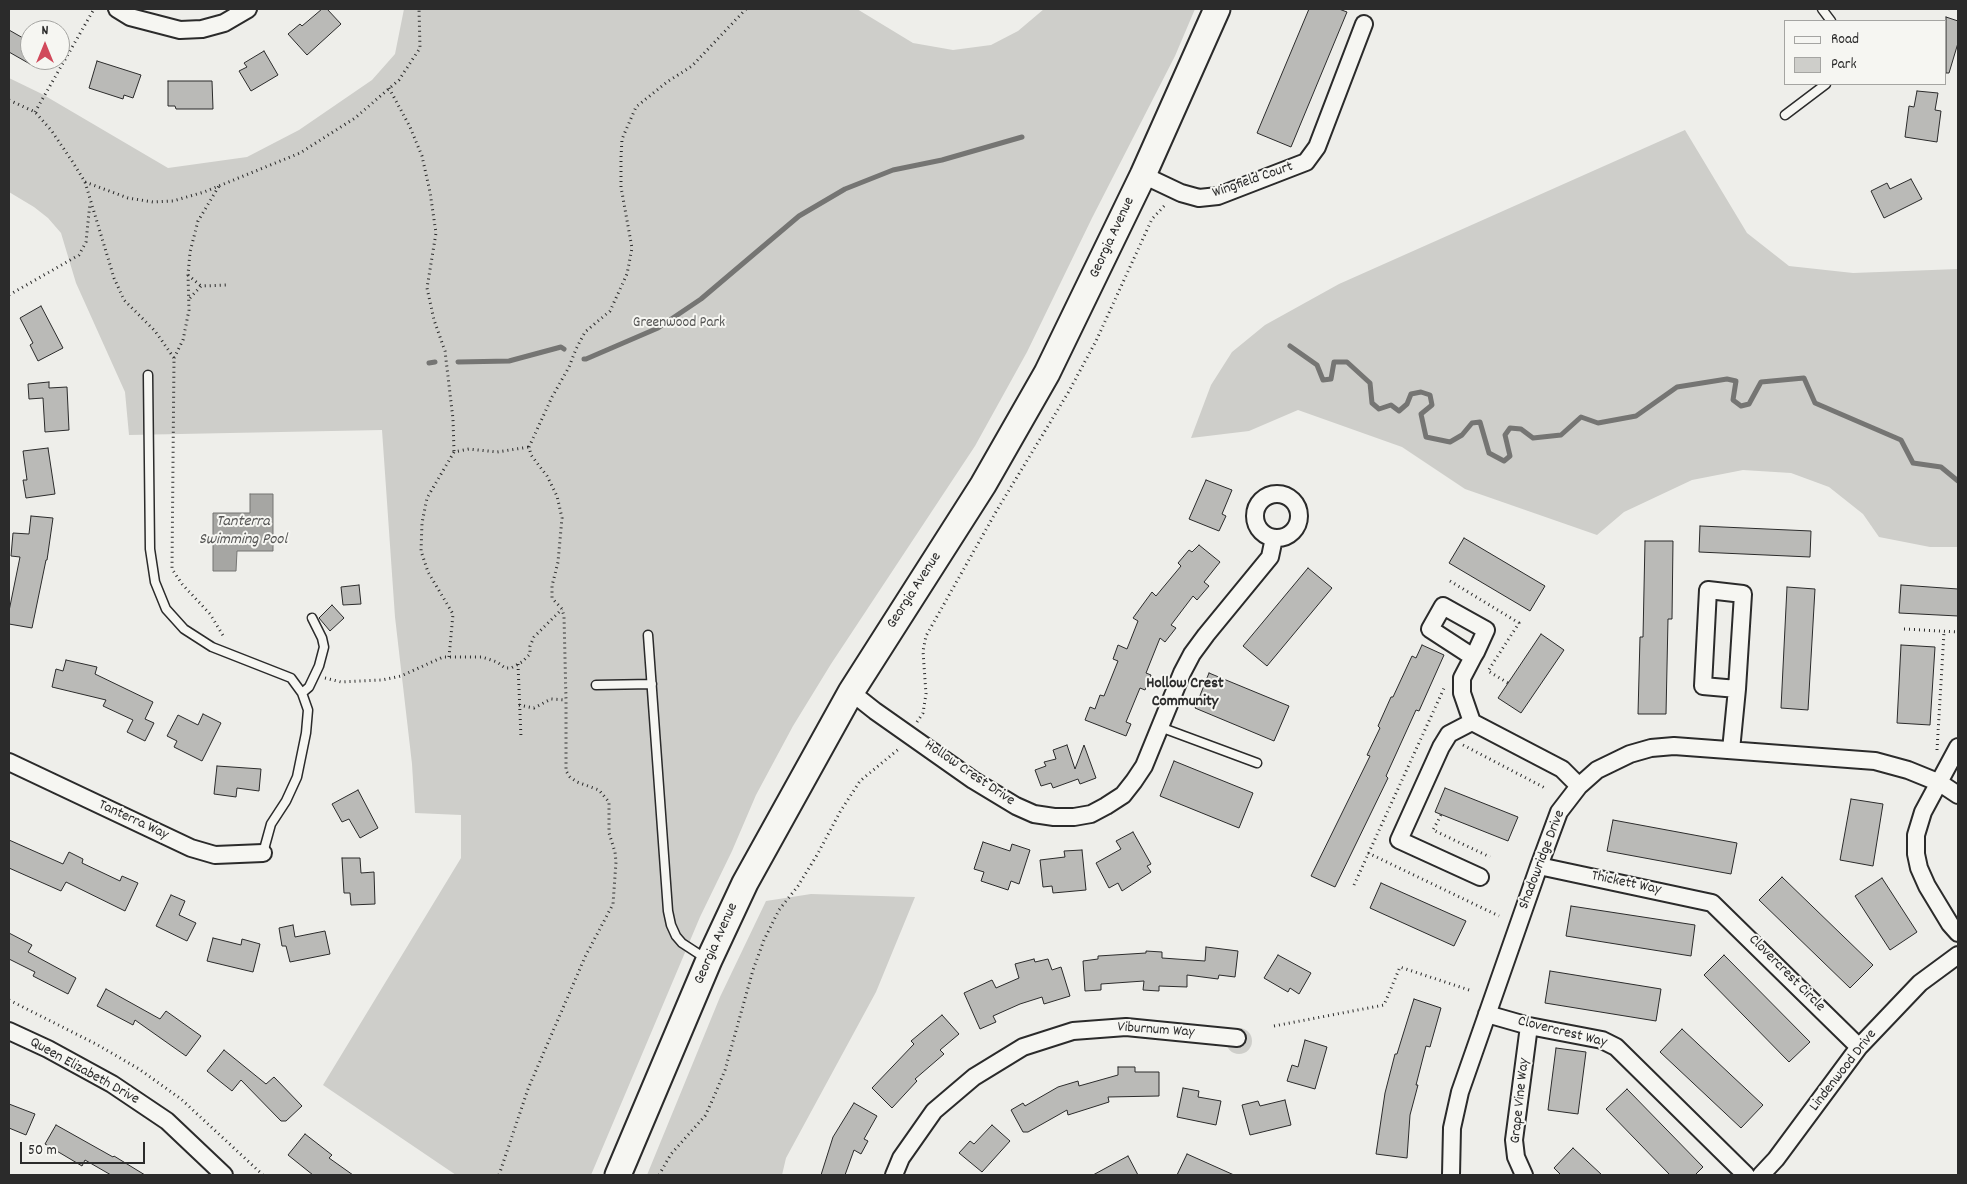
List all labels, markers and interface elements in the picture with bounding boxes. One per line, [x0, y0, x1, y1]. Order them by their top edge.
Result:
north arrow [20, 20, 70, 70]
legend [1784, 20, 1947, 85]
text: N [42, 21, 48, 41]
text: Road [1831, 29, 1859, 51]
text: Park [1831, 54, 1857, 76]
street label: Wingfield Court [1210, 159, 1296, 203]
street label: Georgia Avenue [1086, 195, 1140, 281]
park label: Greenwood Park [633, 315, 725, 333]
water label: Tanterra Swimming Pool [199, 513, 287, 551]
street label: Georgia Avenue [884, 550, 946, 632]
district label: Hollow Crest Community [1146, 675, 1224, 713]
street label: Hollow Crest Drive [920, 737, 1018, 811]
street label: Tanterra Way [95, 797, 171, 845]
street label: Shadowridge Drive [1516, 808, 1570, 912]
street label: Thickett Way [1590, 868, 1662, 900]
street label: Georgia Avenue [691, 900, 743, 988]
street label: Clovercrest Circle [1744, 932, 1828, 1016]
street label: Clovercrest Way [1516, 1013, 1608, 1053]
street label: Viburnum Way [1117, 1019, 1195, 1043]
street label: Lindenwood Drive [1807, 1027, 1881, 1115]
street label: Queen Elizabeth Drive [26, 1034, 142, 1110]
street label: Grape Vine Way [1508, 1057, 1534, 1145]
scale bar [22, 1132, 148, 1164]
text: 50 m [28, 1140, 57, 1162]

